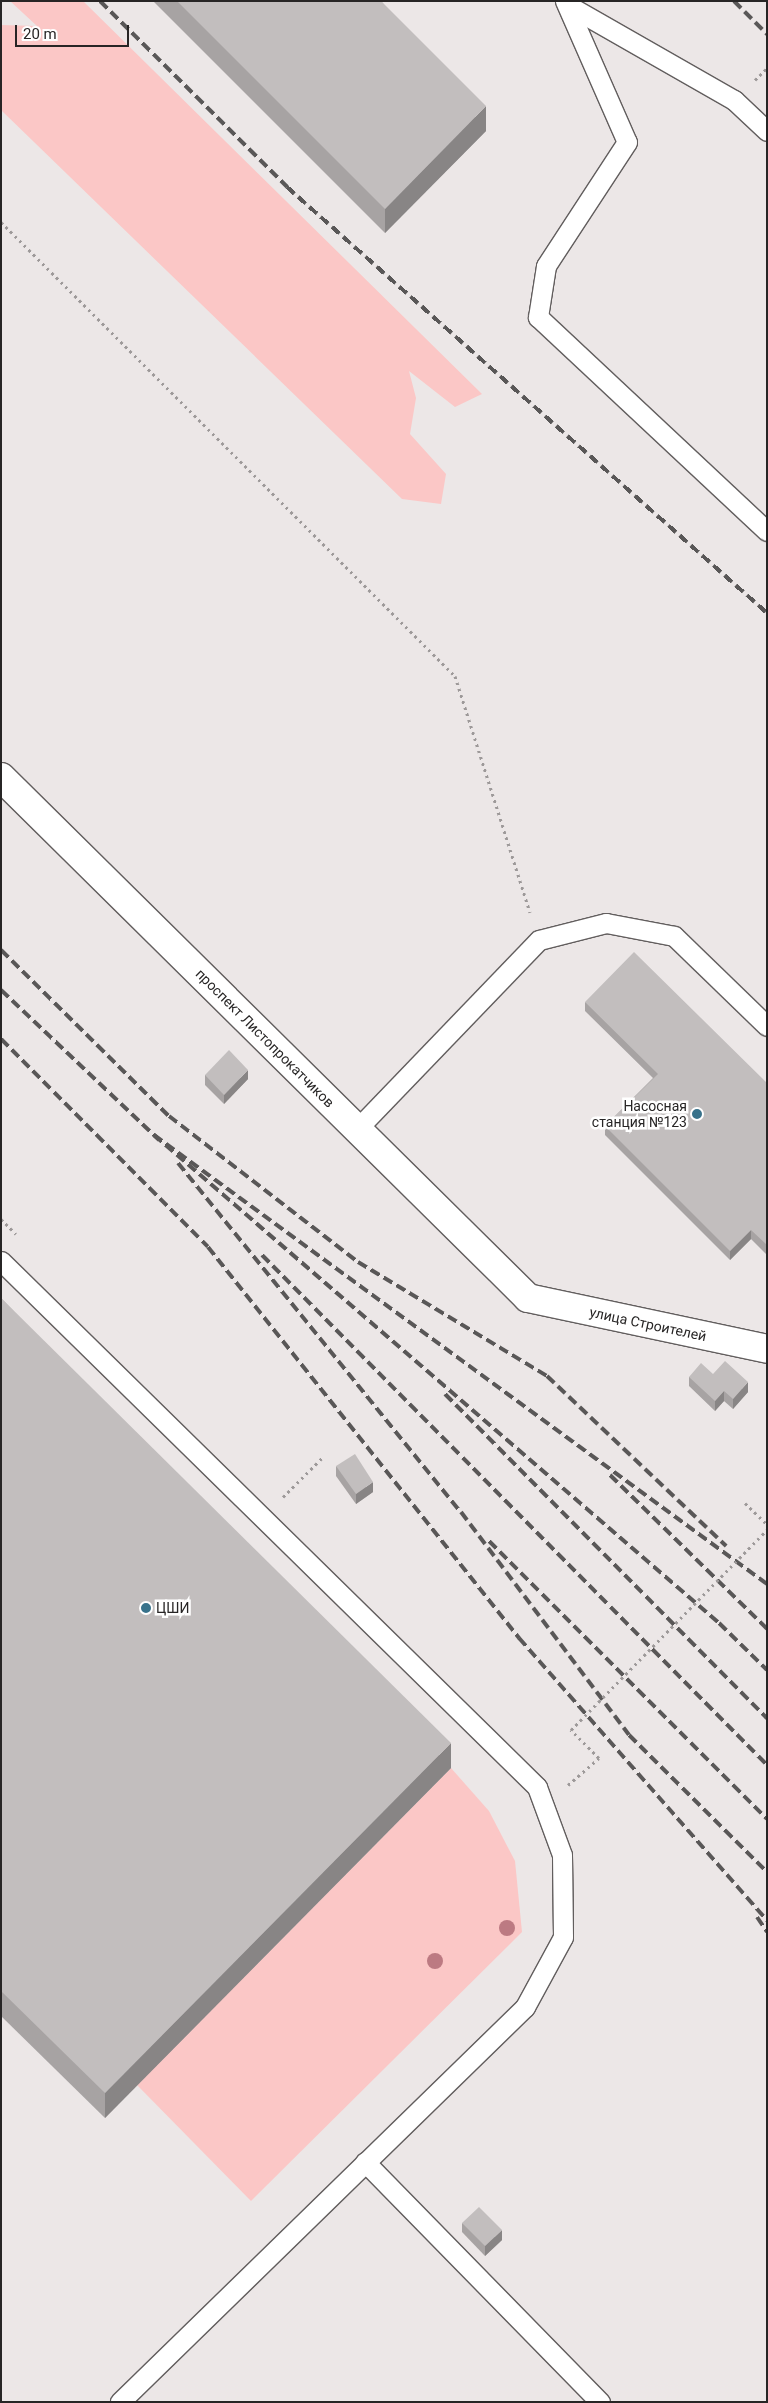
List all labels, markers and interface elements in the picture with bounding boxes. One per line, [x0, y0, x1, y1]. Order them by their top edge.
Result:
scale bar [18, 15, 131, 47]
text: 20 m [23, 25, 57, 43]
street label: проспект Листопрокатчиков [192, 965, 338, 1111]
place label: Насосная станция №123 [592, 1098, 687, 1130]
marker: Насосная станция №123 [691, 1108, 703, 1120]
street label: улица Строителей [588, 1303, 708, 1345]
place label: ЦШИ [156, 1600, 189, 1616]
marker: ЦШИ [140, 1602, 152, 1614]

